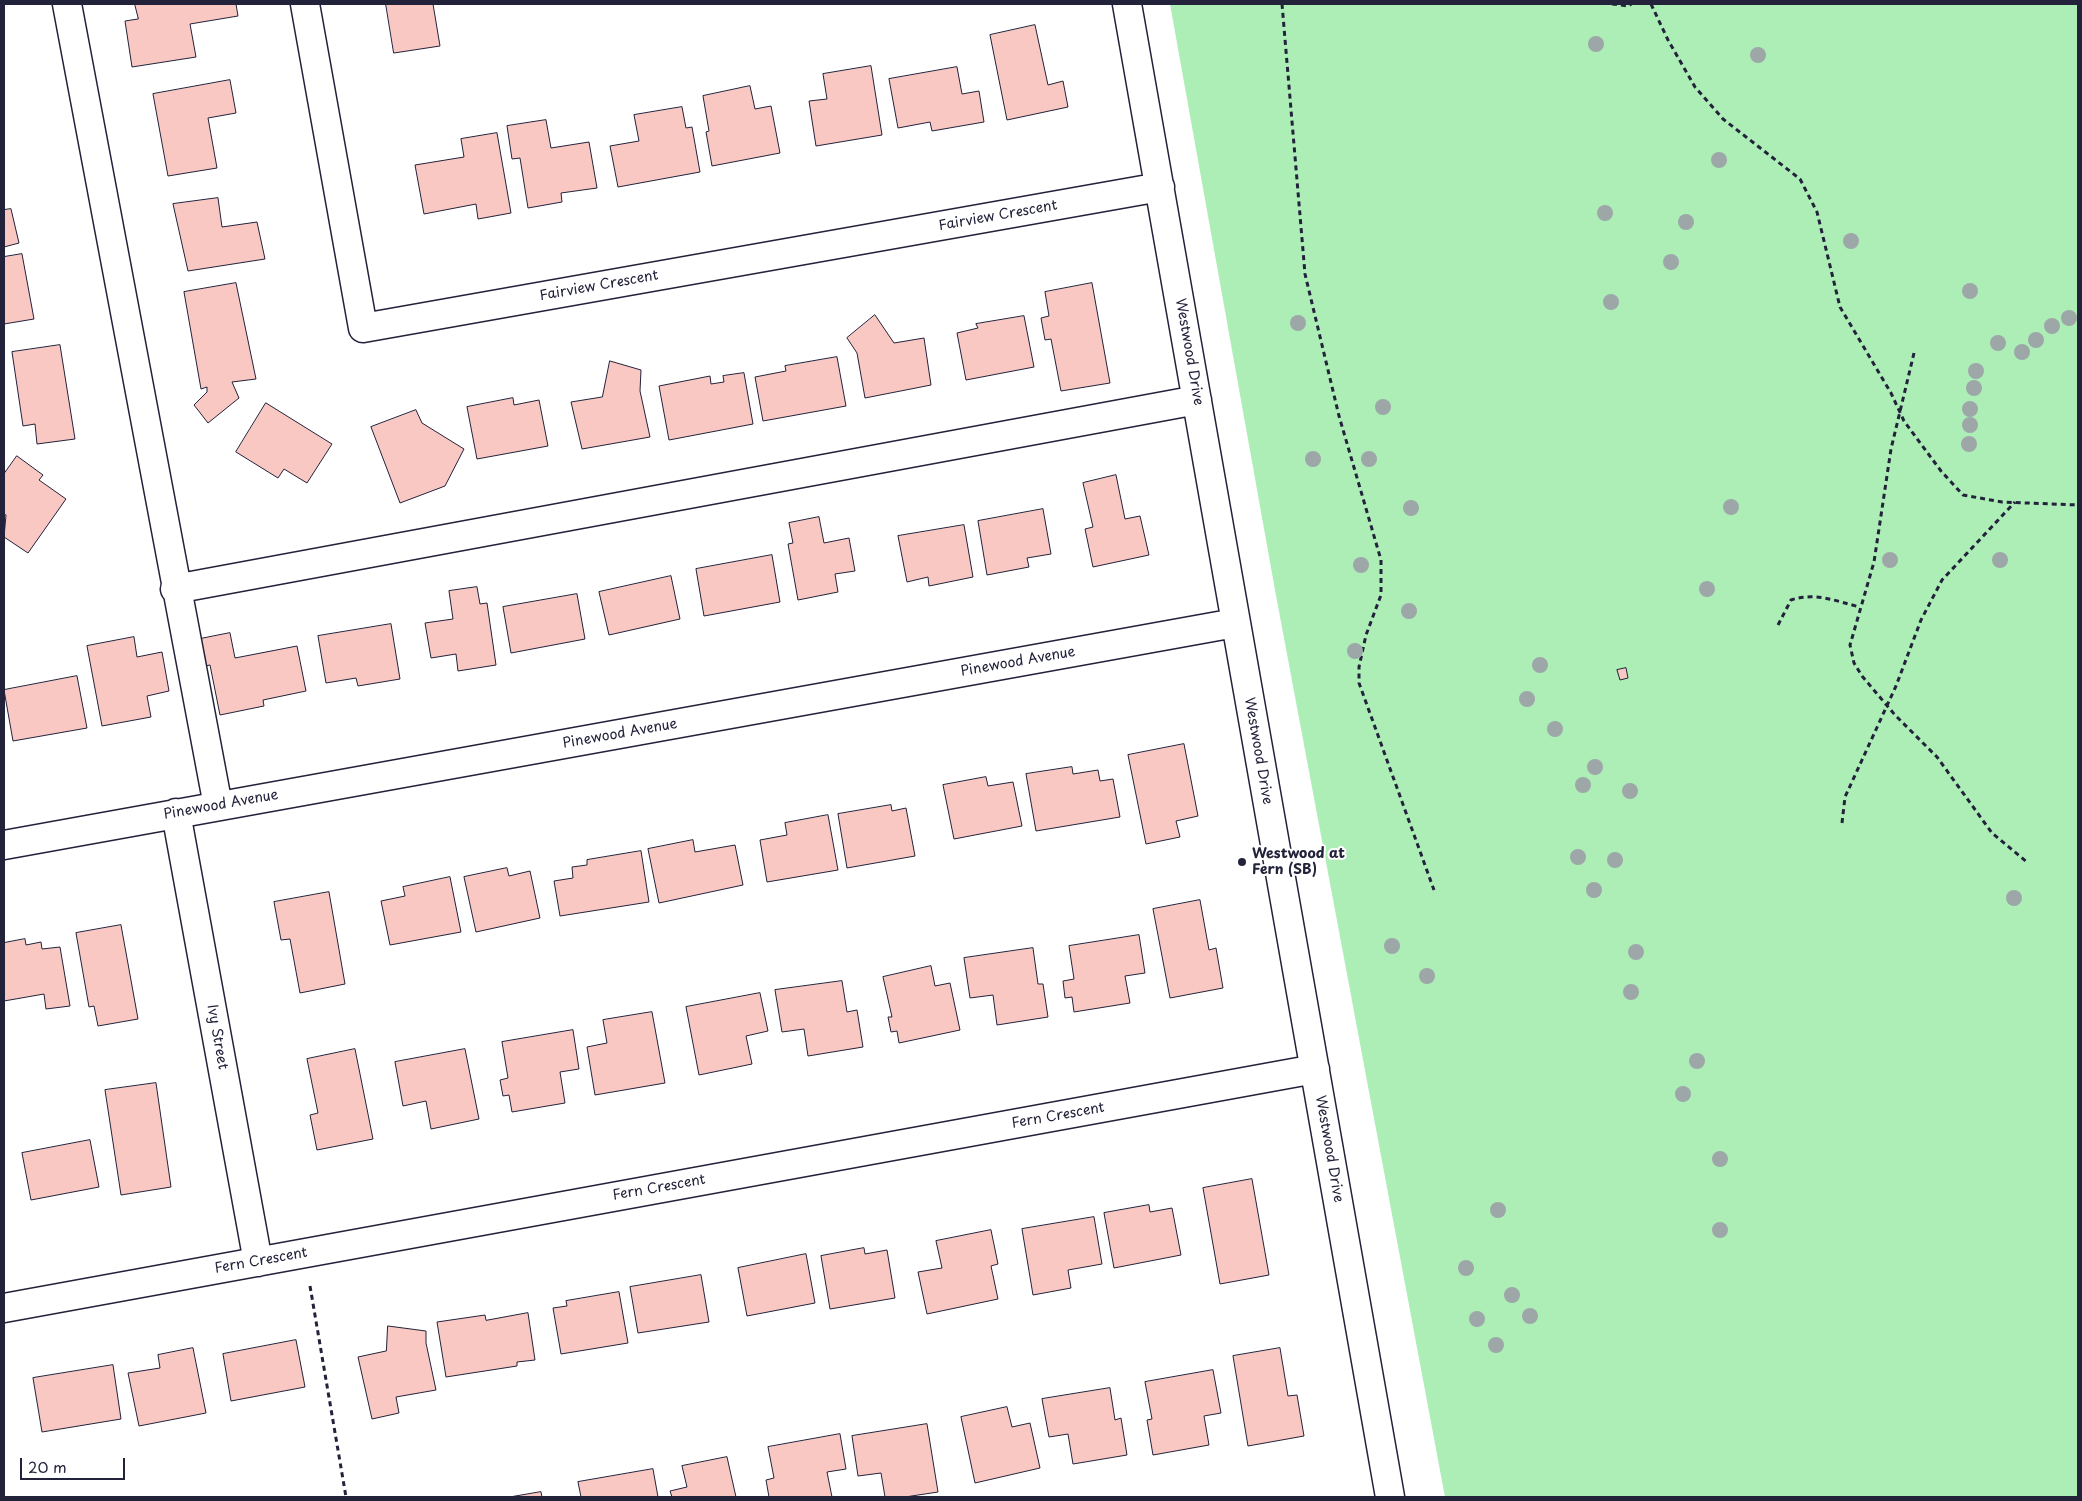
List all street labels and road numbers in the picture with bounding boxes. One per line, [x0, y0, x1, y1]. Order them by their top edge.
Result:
street label: Fairview Crescent [937, 197, 1059, 235]
street label: Fairview Crescent [538, 267, 660, 305]
street label: Westwood Drive [1171, 297, 1207, 407]
street label: Pinewood Avenue [959, 644, 1077, 680]
street label: Westwood Drive [1240, 696, 1276, 806]
street label: Pinewood Avenue [561, 716, 679, 752]
street label: Pinewood Avenue [162, 787, 280, 823]
street label: Ivy Street [203, 1003, 231, 1071]
street label: Westwood Drive [1311, 1094, 1347, 1204]
street label: Fern Crescent [1010, 1100, 1106, 1132]
street label: Fern Crescent [611, 1172, 707, 1204]
street label: Fern Crescent [213, 1245, 309, 1277]

